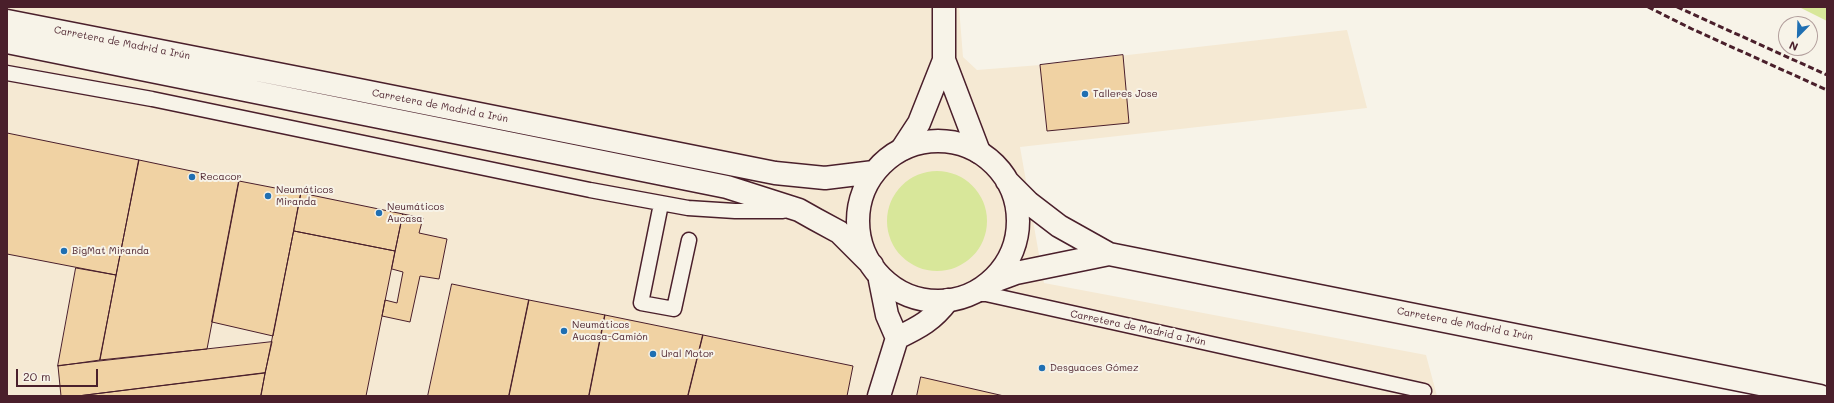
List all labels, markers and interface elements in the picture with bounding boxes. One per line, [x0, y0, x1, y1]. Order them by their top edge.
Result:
north arrow [1778, 16, 1818, 56]
street label: Carretera de Madrid a Irún [53, 24, 191, 62]
text: N [1787, 38, 1800, 55]
street label: Carretera de Madrid a Irún [371, 87, 509, 125]
place label: Talleres Jose [1093, 88, 1158, 100]
marker: Talleres Jose [1080, 89, 1090, 99]
place label: Recacor [200, 171, 242, 183]
marker: Recacor [187, 172, 197, 182]
place label: Neumáticos Miranda [276, 184, 333, 208]
marker: Neumáticos Miranda [263, 191, 273, 201]
place label: Neumáticos Aucasa [387, 201, 444, 224]
marker: Neumáticos Aucasa [374, 208, 384, 218]
place label: BigMat Miranda [72, 245, 149, 257]
marker: BigMat Miranda [59, 246, 69, 256]
street label: Carretera de Madrid a Irún [1396, 305, 1534, 343]
street label: Carretera de Madrid a Irún [1069, 308, 1207, 348]
place label: Neumáticos Aucasa-Camión [572, 319, 648, 342]
marker: Neumáticos Aucasa-Camión [559, 326, 569, 336]
place label: Ural Motor [661, 348, 714, 360]
marker: Ural Motor [648, 349, 658, 359]
scale bar [18, 361, 100, 387]
place label: Desguaces Gómez [1050, 362, 1139, 374]
marker: Desguaces Gómez [1037, 363, 1047, 373]
text: 20 m [23, 368, 51, 384]

